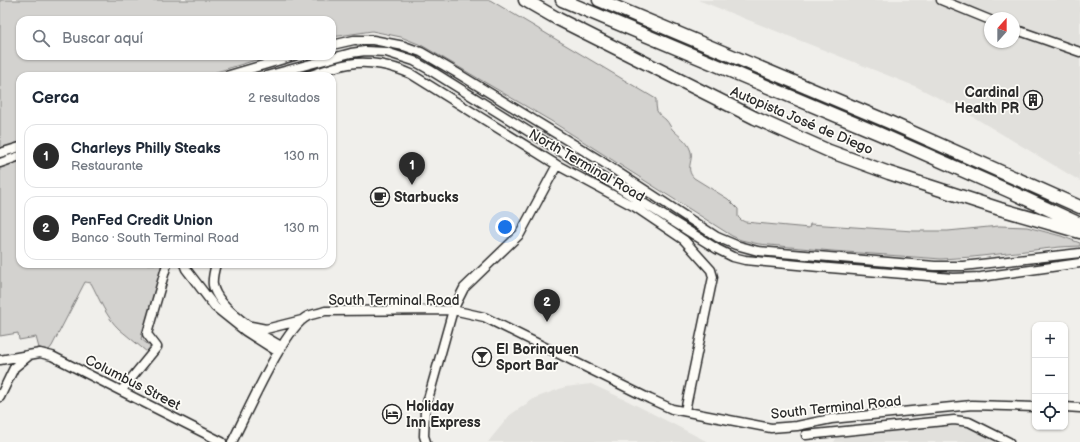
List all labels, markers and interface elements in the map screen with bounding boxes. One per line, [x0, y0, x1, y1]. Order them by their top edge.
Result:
north arrow [984, 12, 1020, 48]
search box [16, 16, 336, 60]
icon: search [30, 27, 52, 49]
text: Buscar aquí [62, 29, 143, 48]
street label: Autopista José de Diego [728, 83, 876, 158]
place label: Cardinal Health PR [955, 84, 1019, 117]
text: Cerca [32, 88, 79, 108]
building icon: Cardinal Health PR [1022, 89, 1044, 111]
text: 2 resultados [248, 90, 320, 106]
street label: North Terminal Road [526, 125, 648, 206]
text: Charleys Philly Steaks [71, 139, 221, 158]
text: 1 [43, 148, 49, 164]
text: 130 m [284, 148, 319, 164]
pin: 1 [399, 152, 425, 185]
text: Restaurante [71, 158, 143, 174]
cafe icon: Starbucks [369, 186, 391, 208]
place label: Starbucks [394, 189, 459, 206]
text: PenFed Credit Union [71, 211, 213, 230]
your location [495, 217, 515, 237]
text: 2 [42, 220, 50, 236]
text: 130 m [284, 220, 319, 236]
text: Banco · South Terminal Road [71, 230, 239, 246]
pin: 2 [534, 289, 560, 322]
street label: South Terminal Road [328, 292, 460, 309]
map controls [1032, 322, 1068, 430]
button: + [1032, 322, 1068, 358]
place label: El Borinquen Sport Bar [496, 341, 579, 374]
bar icon: El Borinquen Sport Bar [471, 346, 493, 368]
street label: Columbus Street [82, 351, 184, 414]
button: − [1032, 358, 1068, 394]
street label: South Terminal Road [770, 392, 902, 423]
button: locate [1032, 394, 1068, 430]
place label: Holiday Inn Express [406, 398, 481, 431]
hotel icon: Holiday Inn Express [381, 403, 403, 425]

